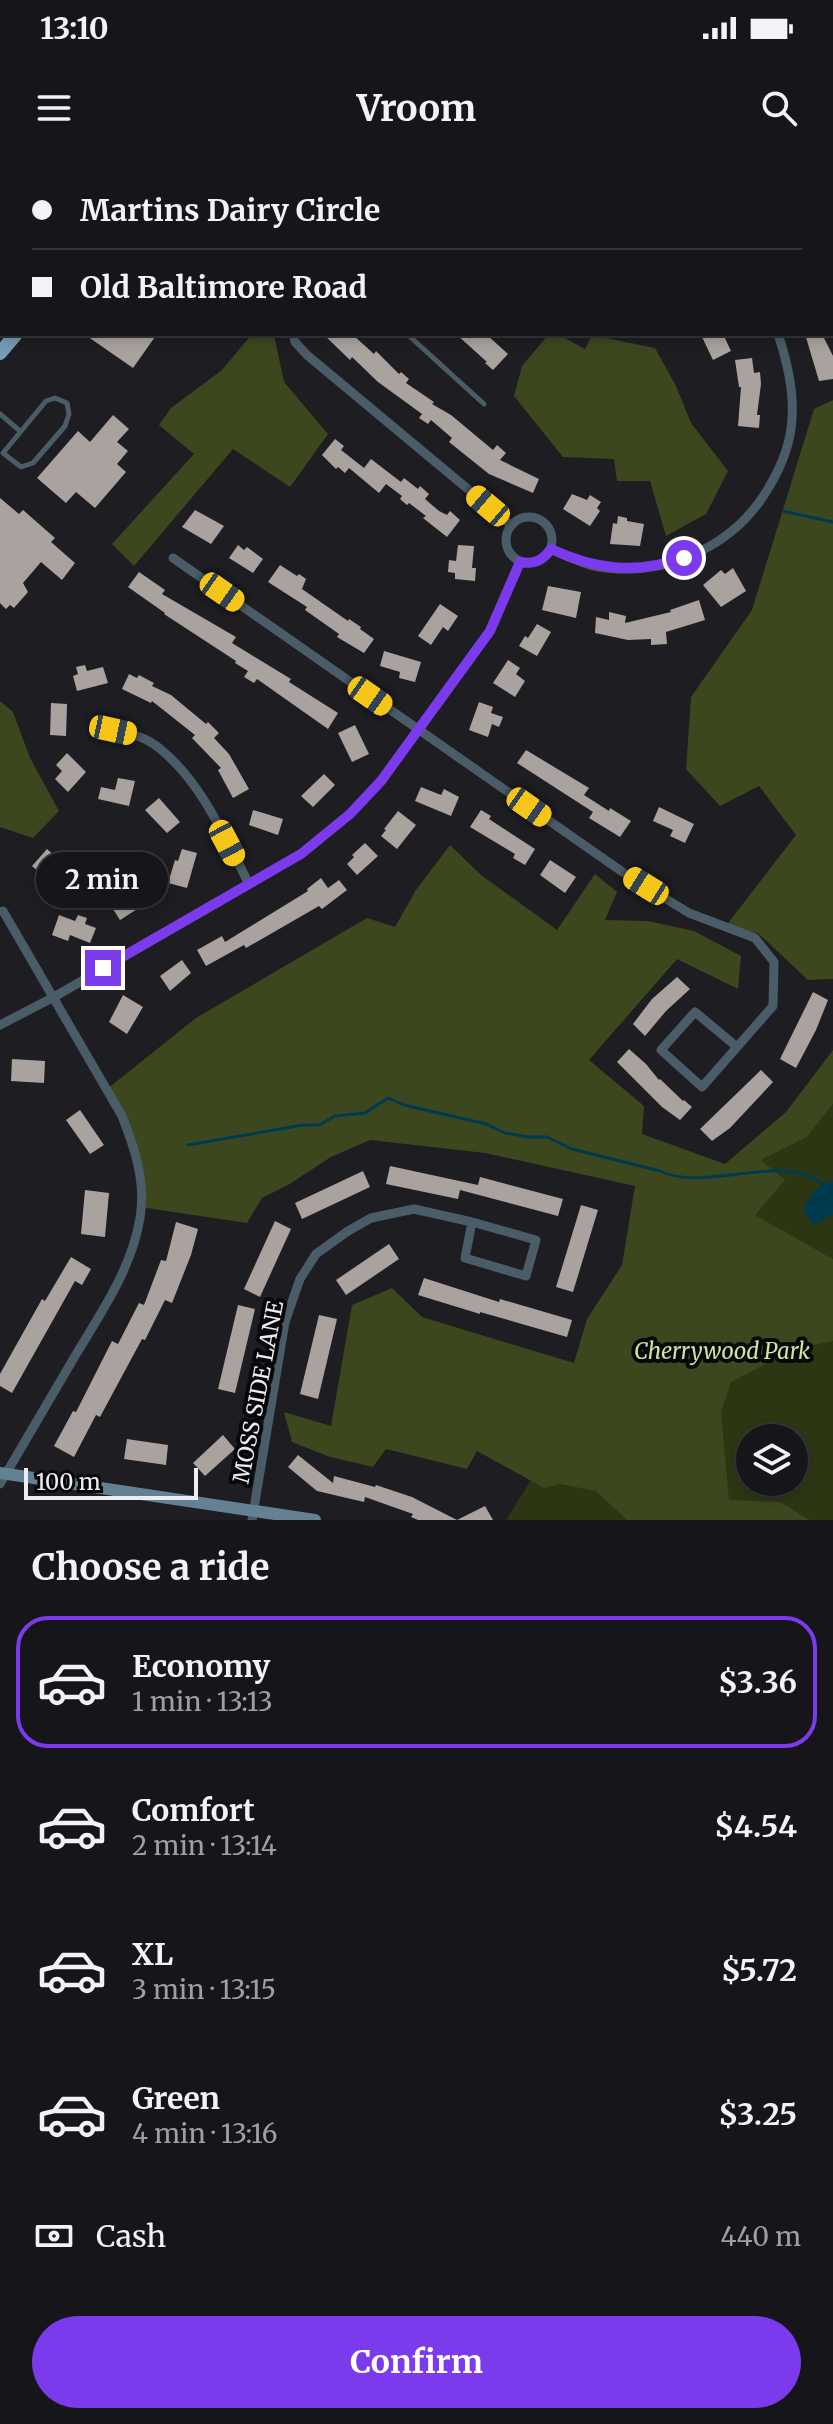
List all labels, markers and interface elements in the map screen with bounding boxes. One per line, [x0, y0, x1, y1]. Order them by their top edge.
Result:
text: 13:10 [40, 9, 109, 47]
icon: menu [32, 86, 76, 130]
text: Vroom [357, 86, 476, 131]
icon: search [757, 86, 801, 130]
text: Martins Dairy Circle [80, 191, 380, 229]
text: Old Baltimore Road [80, 268, 367, 306]
car [462, 481, 514, 531]
route start [666, 540, 702, 576]
car [195, 568, 249, 616]
car [343, 672, 397, 720]
car [87, 713, 139, 747]
car [502, 783, 556, 831]
car [205, 816, 249, 870]
callout: 2 min [37, 852, 169, 908]
text: 2 min [65, 863, 139, 896]
car [619, 863, 673, 909]
route end [85, 950, 121, 986]
street label: MOSS SIDE LANE [227, 1298, 289, 1486]
park label: Cherrywood Park [634, 1337, 810, 1365]
map controls [736, 1424, 808, 1496]
button: layers [736, 1424, 808, 1496]
scale bar [24, 1464, 198, 1500]
text: 100 m [36, 1468, 101, 1496]
text: Choose a ride [32, 1545, 269, 1590]
icon: car [36, 1646, 108, 1718]
text: Economy [132, 1647, 270, 1685]
text: $3.36 [718, 1663, 797, 1701]
text: 1 min · 13:13 [132, 1685, 273, 1718]
icon: car [36, 1790, 108, 1862]
text: Comfort [132, 1791, 255, 1829]
text: $4.54 [714, 1807, 797, 1845]
text: 2 min · 13:14 [132, 1829, 277, 1862]
icon: car [36, 1934, 108, 2006]
text: XL [132, 1935, 173, 1973]
text: $5.72 [721, 1951, 797, 1989]
text: 3 min · 13:15 [132, 1973, 276, 2006]
icon: car [36, 2078, 108, 2150]
text: Green [132, 2079, 220, 2117]
text: $3.25 [718, 2095, 797, 2133]
text: 4 min · 13:16 [132, 2117, 277, 2150]
icon: cash [32, 2214, 76, 2258]
text: Cash [96, 2217, 166, 2255]
text: 440 m [721, 2220, 801, 2253]
button: Confirm [32, 2316, 801, 2408]

